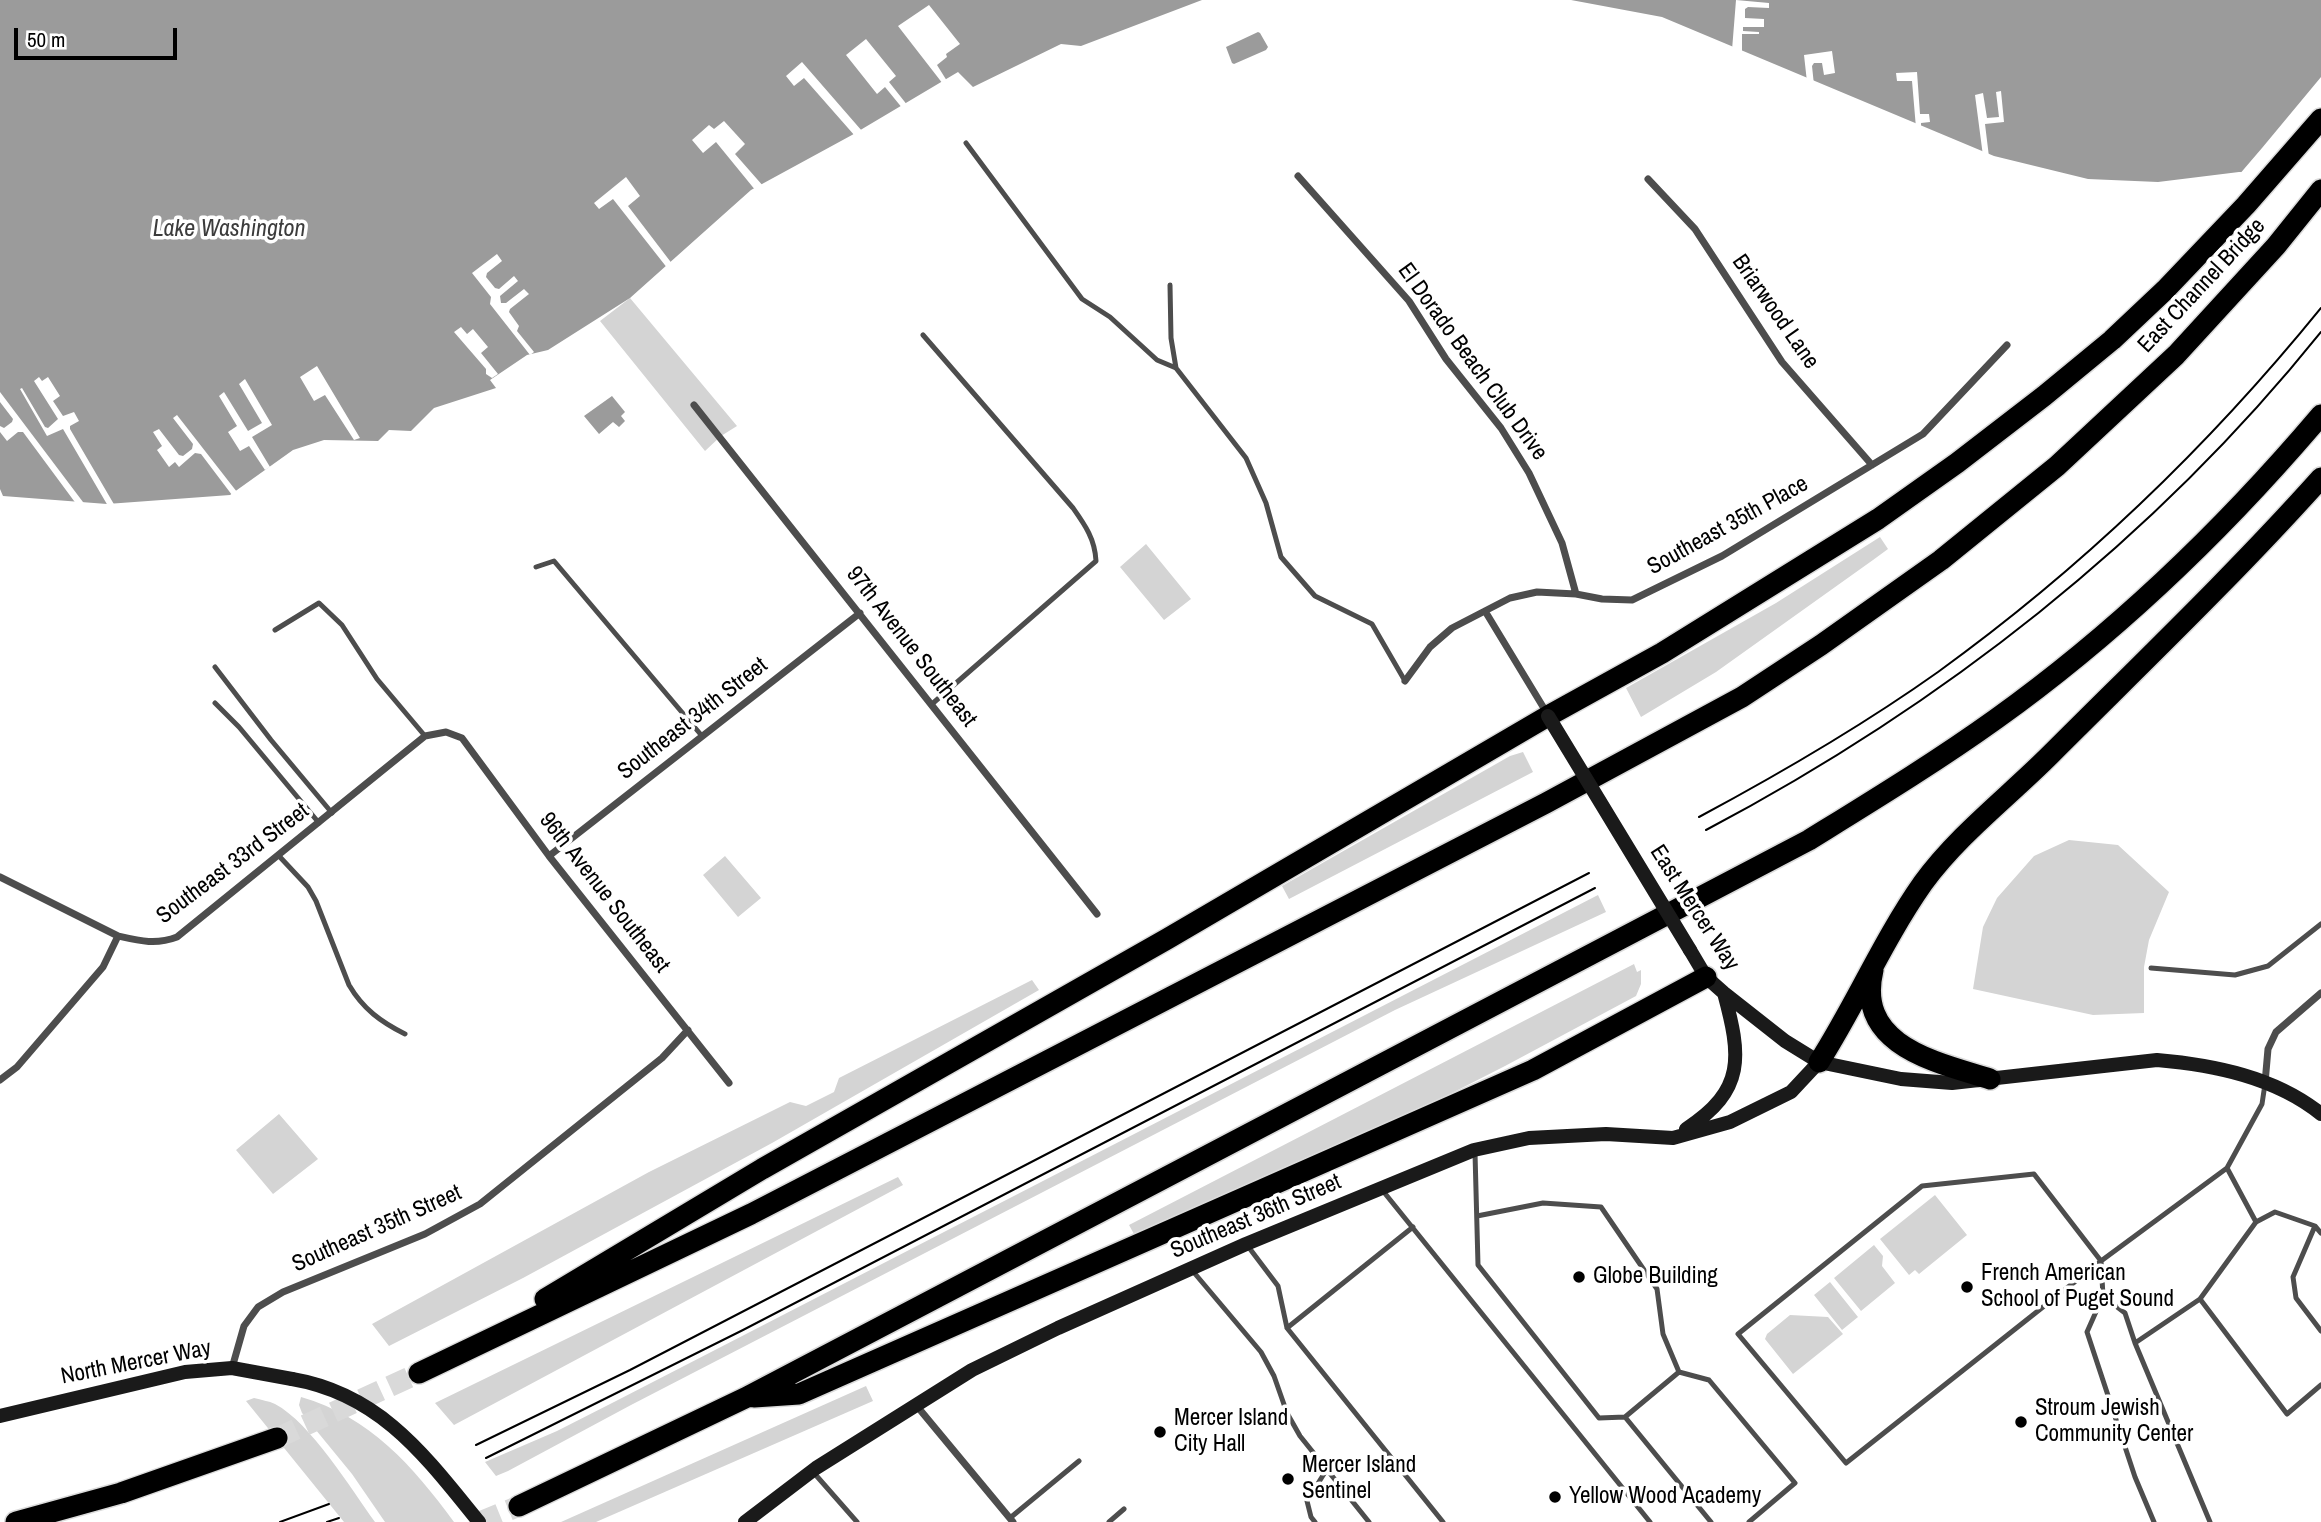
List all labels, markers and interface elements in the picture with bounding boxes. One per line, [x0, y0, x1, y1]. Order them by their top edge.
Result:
scale bar [18, 14, 180, 58]
text: 50 m [27, 25, 65, 54]
street label: East Channel Bridge [2133, 213, 2271, 359]
water label: Lake Washington [153, 216, 305, 244]
street label: Briarwood Lane [1726, 250, 1824, 374]
street label: El Dorado Beach Club Drive [1391, 258, 1553, 466]
street label: Southeast 35th Place [1643, 470, 1813, 582]
street label: 97th Avenue Southeast [840, 561, 982, 733]
street label: Southeast 34th Street [613, 652, 773, 786]
street label: Southeast 33rd Street [151, 798, 315, 930]
street label: 96th Avenue Southeast [533, 807, 675, 979]
street label: East Mercer Way [1643, 840, 1745, 976]
street label: Southeast 36th Street [1167, 1169, 1345, 1265]
street label: Southeast 35th Street [288, 1179, 466, 1279]
place label: French American School of Puget Sound [1981, 1260, 2174, 1314]
place label: Globe Building [1593, 1263, 1718, 1291]
marker: Globe Building [1571, 1269, 1587, 1285]
marker: French American School of Puget Sound [1959, 1279, 1975, 1295]
street label: North Mercer Way [59, 1335, 213, 1391]
place label: Stroum Jewish Community Center [2035, 1395, 2193, 1449]
place label: Mercer Island City Hall [1174, 1405, 1288, 1459]
marker: Stroum Jewish Community Center [2013, 1414, 2029, 1430]
marker: Mercer Island City Hall [1152, 1424, 1168, 1440]
place label: Mercer Island Sentinel [1302, 1452, 1416, 1506]
marker: Mercer Island Sentinel [1280, 1471, 1296, 1487]
place label: Yellow Wood Academy [1569, 1483, 1761, 1511]
marker: Yellow Wood Academy [1547, 1489, 1563, 1505]

